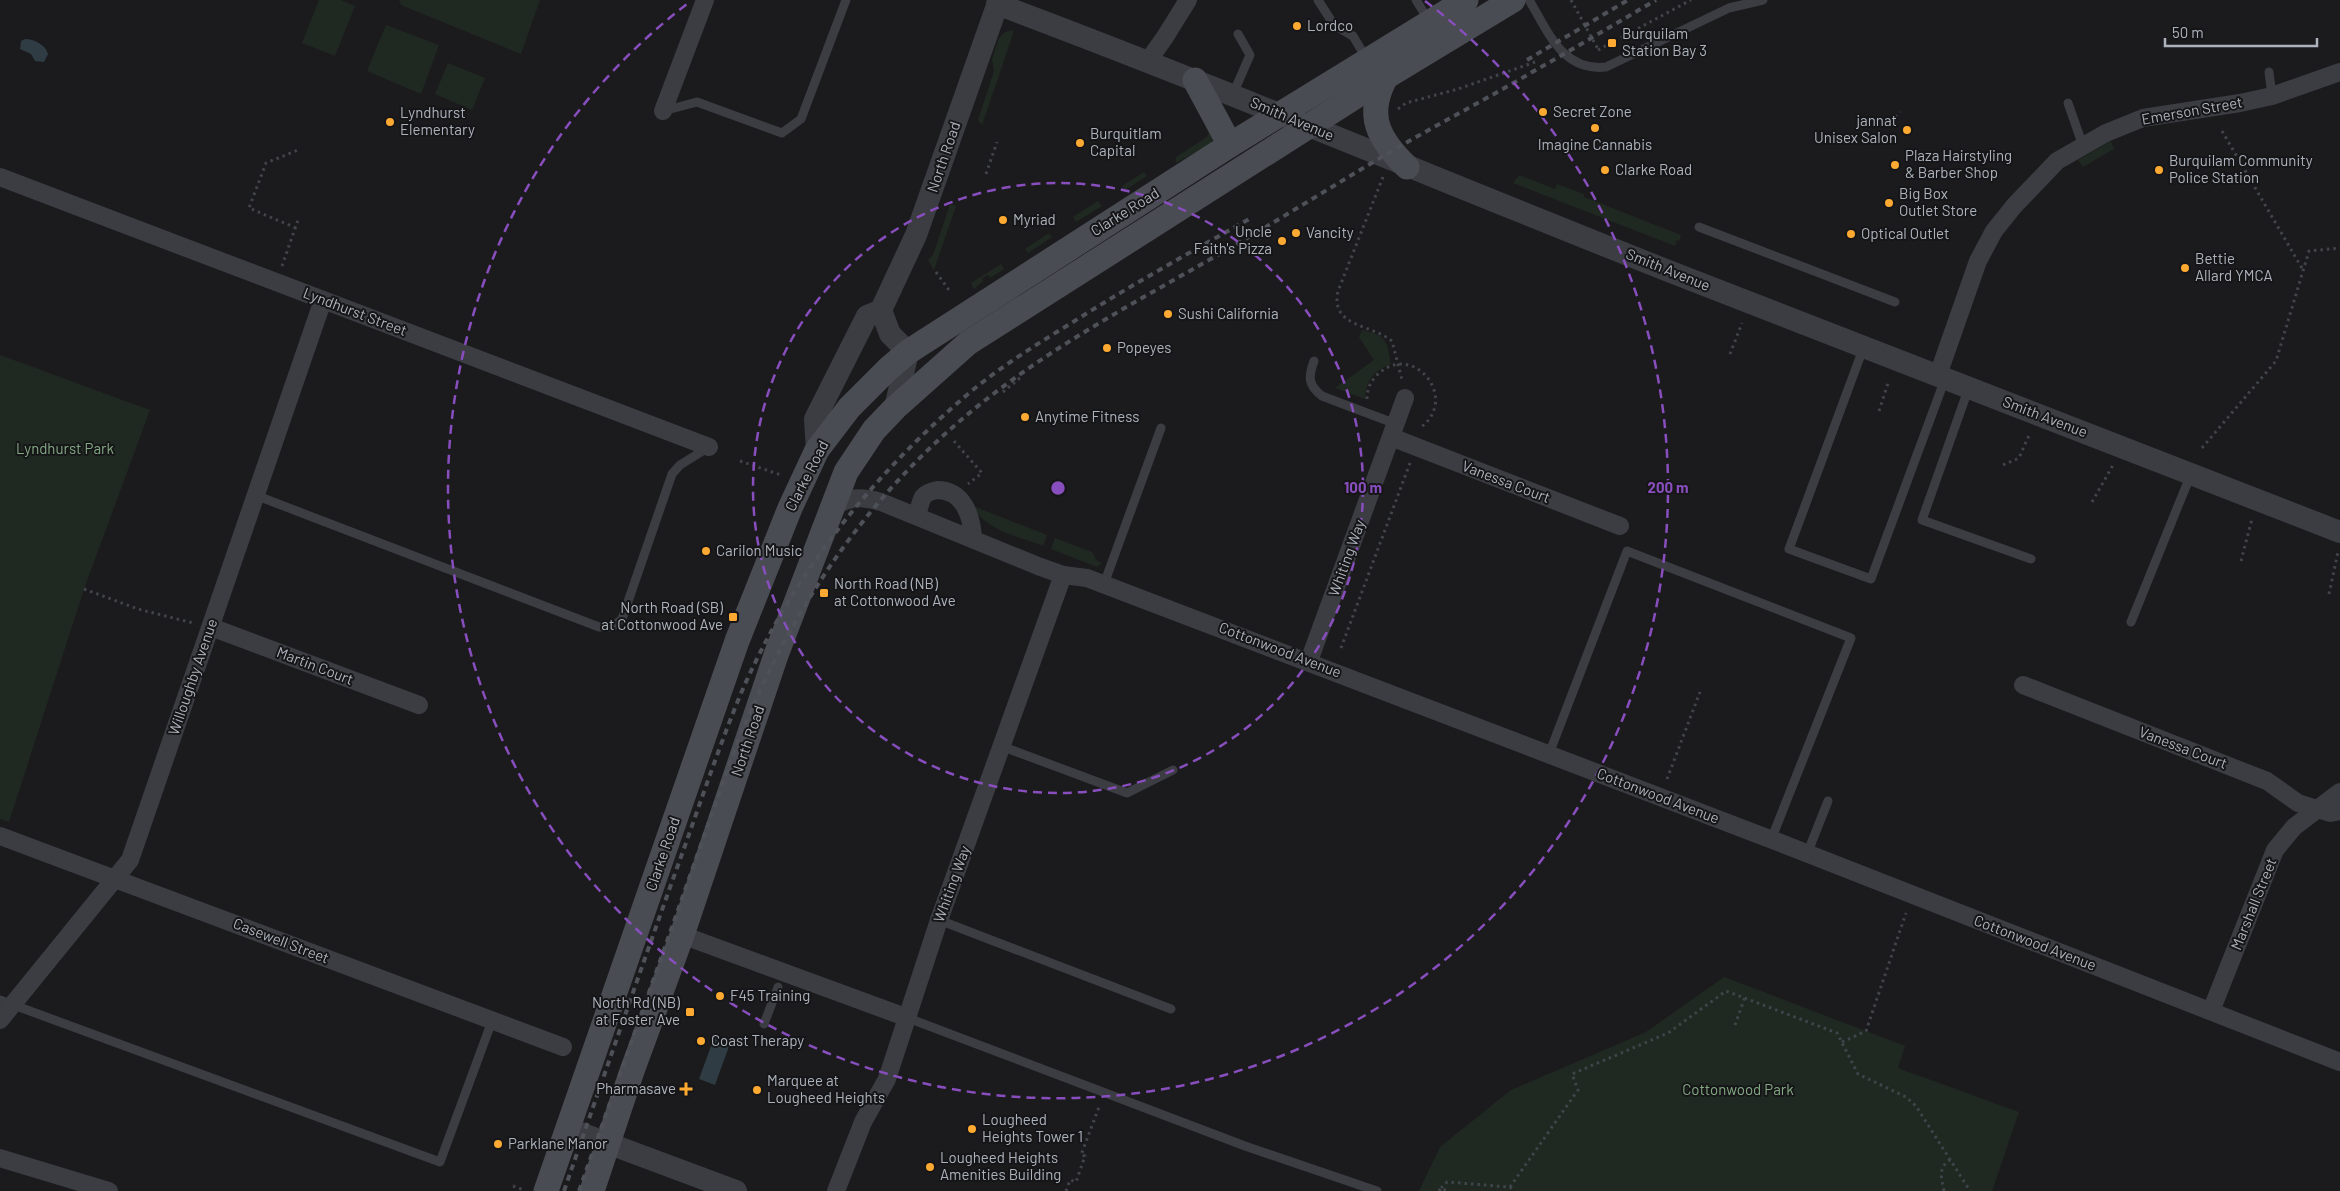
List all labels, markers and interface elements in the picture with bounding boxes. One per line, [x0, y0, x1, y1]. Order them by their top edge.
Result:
scale bar [2165, 15, 2318, 47]
place label: Lordco [1307, 16, 1353, 34]
marker: Lordco [1291, 20, 1303, 32]
text: 50 m [2172, 23, 2204, 41]
place label: Burquilam Station Bay 3 [1622, 24, 1707, 59]
marker: Burquilam Station Bay 3 [1606, 37, 1618, 49]
street label: Smith Avenue [1248, 92, 1337, 144]
street label: Emerson Street [2140, 92, 2244, 128]
place label: Secret Zone [1553, 102, 1632, 120]
place label: Lyndhurst Elementary [400, 103, 475, 138]
marker: Secret Zone [1537, 106, 1549, 118]
place label: jannat Unisex Salon [1814, 111, 1897, 146]
marker: Lyndhurst Elementary [384, 116, 396, 128]
street label: North Road [923, 119, 964, 194]
marker: Imagine Cannabis [1589, 122, 1601, 134]
place label: Burquitlam Capital [1090, 124, 1162, 159]
marker: jannat Unisex Salon [1901, 124, 1913, 136]
place label: Imagine Cannabis [1538, 135, 1652, 153]
marker: Burquitlam Capital [1074, 137, 1086, 149]
place label: Plaza Hairstyling & Barber Shop [1905, 146, 2012, 181]
place label: Burquilam Community Police Station [2169, 151, 2313, 186]
marker: Plaza Hairstyling & Barber Shop [1889, 159, 1901, 171]
place label: Clarke Road [1615, 160, 1692, 178]
marker: Clarke Road [1599, 164, 1611, 176]
marker: Burquilam Community Police Station [2153, 164, 2165, 176]
street label: Clarke Road [1087, 183, 1162, 239]
place label: Big Box Outlet Store [1899, 184, 1977, 219]
marker: Big Box Outlet Store [1883, 197, 1895, 209]
place label: Myriad [1013, 210, 1056, 228]
marker: Myriad [997, 214, 1009, 226]
place label: Uncle Faith's Pizza [1194, 222, 1272, 257]
place label: Vancity [1306, 223, 1354, 241]
place label: Optical Outlet [1861, 224, 1949, 242]
marker: Vancity [1290, 227, 1302, 239]
marker: Optical Outlet [1845, 228, 1857, 240]
marker: Uncle Faith's Pizza [1276, 235, 1288, 247]
street label: Smith Avenue [1624, 244, 1713, 294]
place label: Bettie Allard YMCA [2195, 249, 2273, 284]
marker: Bettie Allard YMCA [2179, 262, 2191, 274]
street label: Lyndhurst Street [301, 283, 410, 339]
place label: Sushi California [1178, 304, 1279, 322]
marker: Sushi California [1162, 308, 1174, 320]
place label: Popeyes [1117, 338, 1172, 356]
marker: Popeyes [1101, 342, 1113, 354]
street label: Smith Avenue [2000, 392, 2090, 440]
place label: Anytime Fitness [1035, 407, 1139, 425]
marker: Anytime Fitness [1019, 411, 1031, 423]
street label: Clarke Road [781, 437, 832, 514]
park label: Lyndhurst Park [16, 439, 115, 457]
street label: Vanessa Court [1460, 456, 1553, 506]
text: 100 m [1344, 478, 1382, 496]
text: 200 m [1647, 478, 1689, 496]
centre of rings [1049, 479, 1067, 497]
street label: Whiting Way [1324, 517, 1368, 599]
place label: Carilon Music [716, 541, 802, 559]
marker: Carilon Music [700, 545, 712, 557]
place label: North Road (NB) at Cottonwood Ave [834, 574, 956, 609]
marker: North Road (NB) at Cottonwood Ave [818, 587, 830, 599]
place label: North Road (SB) at Cottonwood Ave [601, 598, 723, 633]
marker: North Road (SB) at Cottonwood Ave [727, 611, 739, 623]
street label: Willoughby Avenue [164, 616, 220, 737]
street label: Cottonwood Avenue [1217, 617, 1344, 681]
street label: Martin Court [274, 642, 356, 688]
street label: North Road [727, 703, 768, 778]
street label: Vanessa Court [2137, 722, 2230, 772]
street label: Cottonwood Avenue [1595, 763, 1722, 827]
street label: Clarke Road [641, 814, 683, 893]
street label: Whiting Way [929, 843, 973, 925]
street label: Marshall Street [2226, 855, 2280, 952]
street label: Cottonwood Avenue [1972, 910, 2099, 974]
street label: Casewell Street [231, 914, 332, 967]
place label: F45 Training [730, 986, 810, 1004]
marker: F45 Training [714, 990, 726, 1002]
place label: North Rd (NB) at Foster Ave [592, 993, 680, 1028]
marker: North Rd (NB) at Foster Ave [684, 1006, 696, 1018]
place label: Coast Therapy [711, 1031, 804, 1049]
marker: Coast Therapy [695, 1035, 707, 1047]
place label: Marquee at Lougheed Heights [767, 1071, 885, 1106]
place label: Pharmasave [596, 1079, 676, 1097]
park label: Cottonwood Park [1682, 1080, 1794, 1098]
marker: Pharmasave [680, 1083, 692, 1095]
marker: Marquee at Lougheed Heights [751, 1084, 763, 1096]
place label: Lougheed Heights Tower 1 [982, 1110, 1083, 1145]
marker: Lougheed Heights Tower 1 [966, 1123, 978, 1135]
place label: Parklane Manor [508, 1134, 608, 1152]
marker: Parklane Manor [492, 1138, 504, 1150]
place label: Lougheed Heights Amenities Building [940, 1148, 1061, 1183]
marker: Lougheed Heights Amenities Building [924, 1161, 936, 1173]

